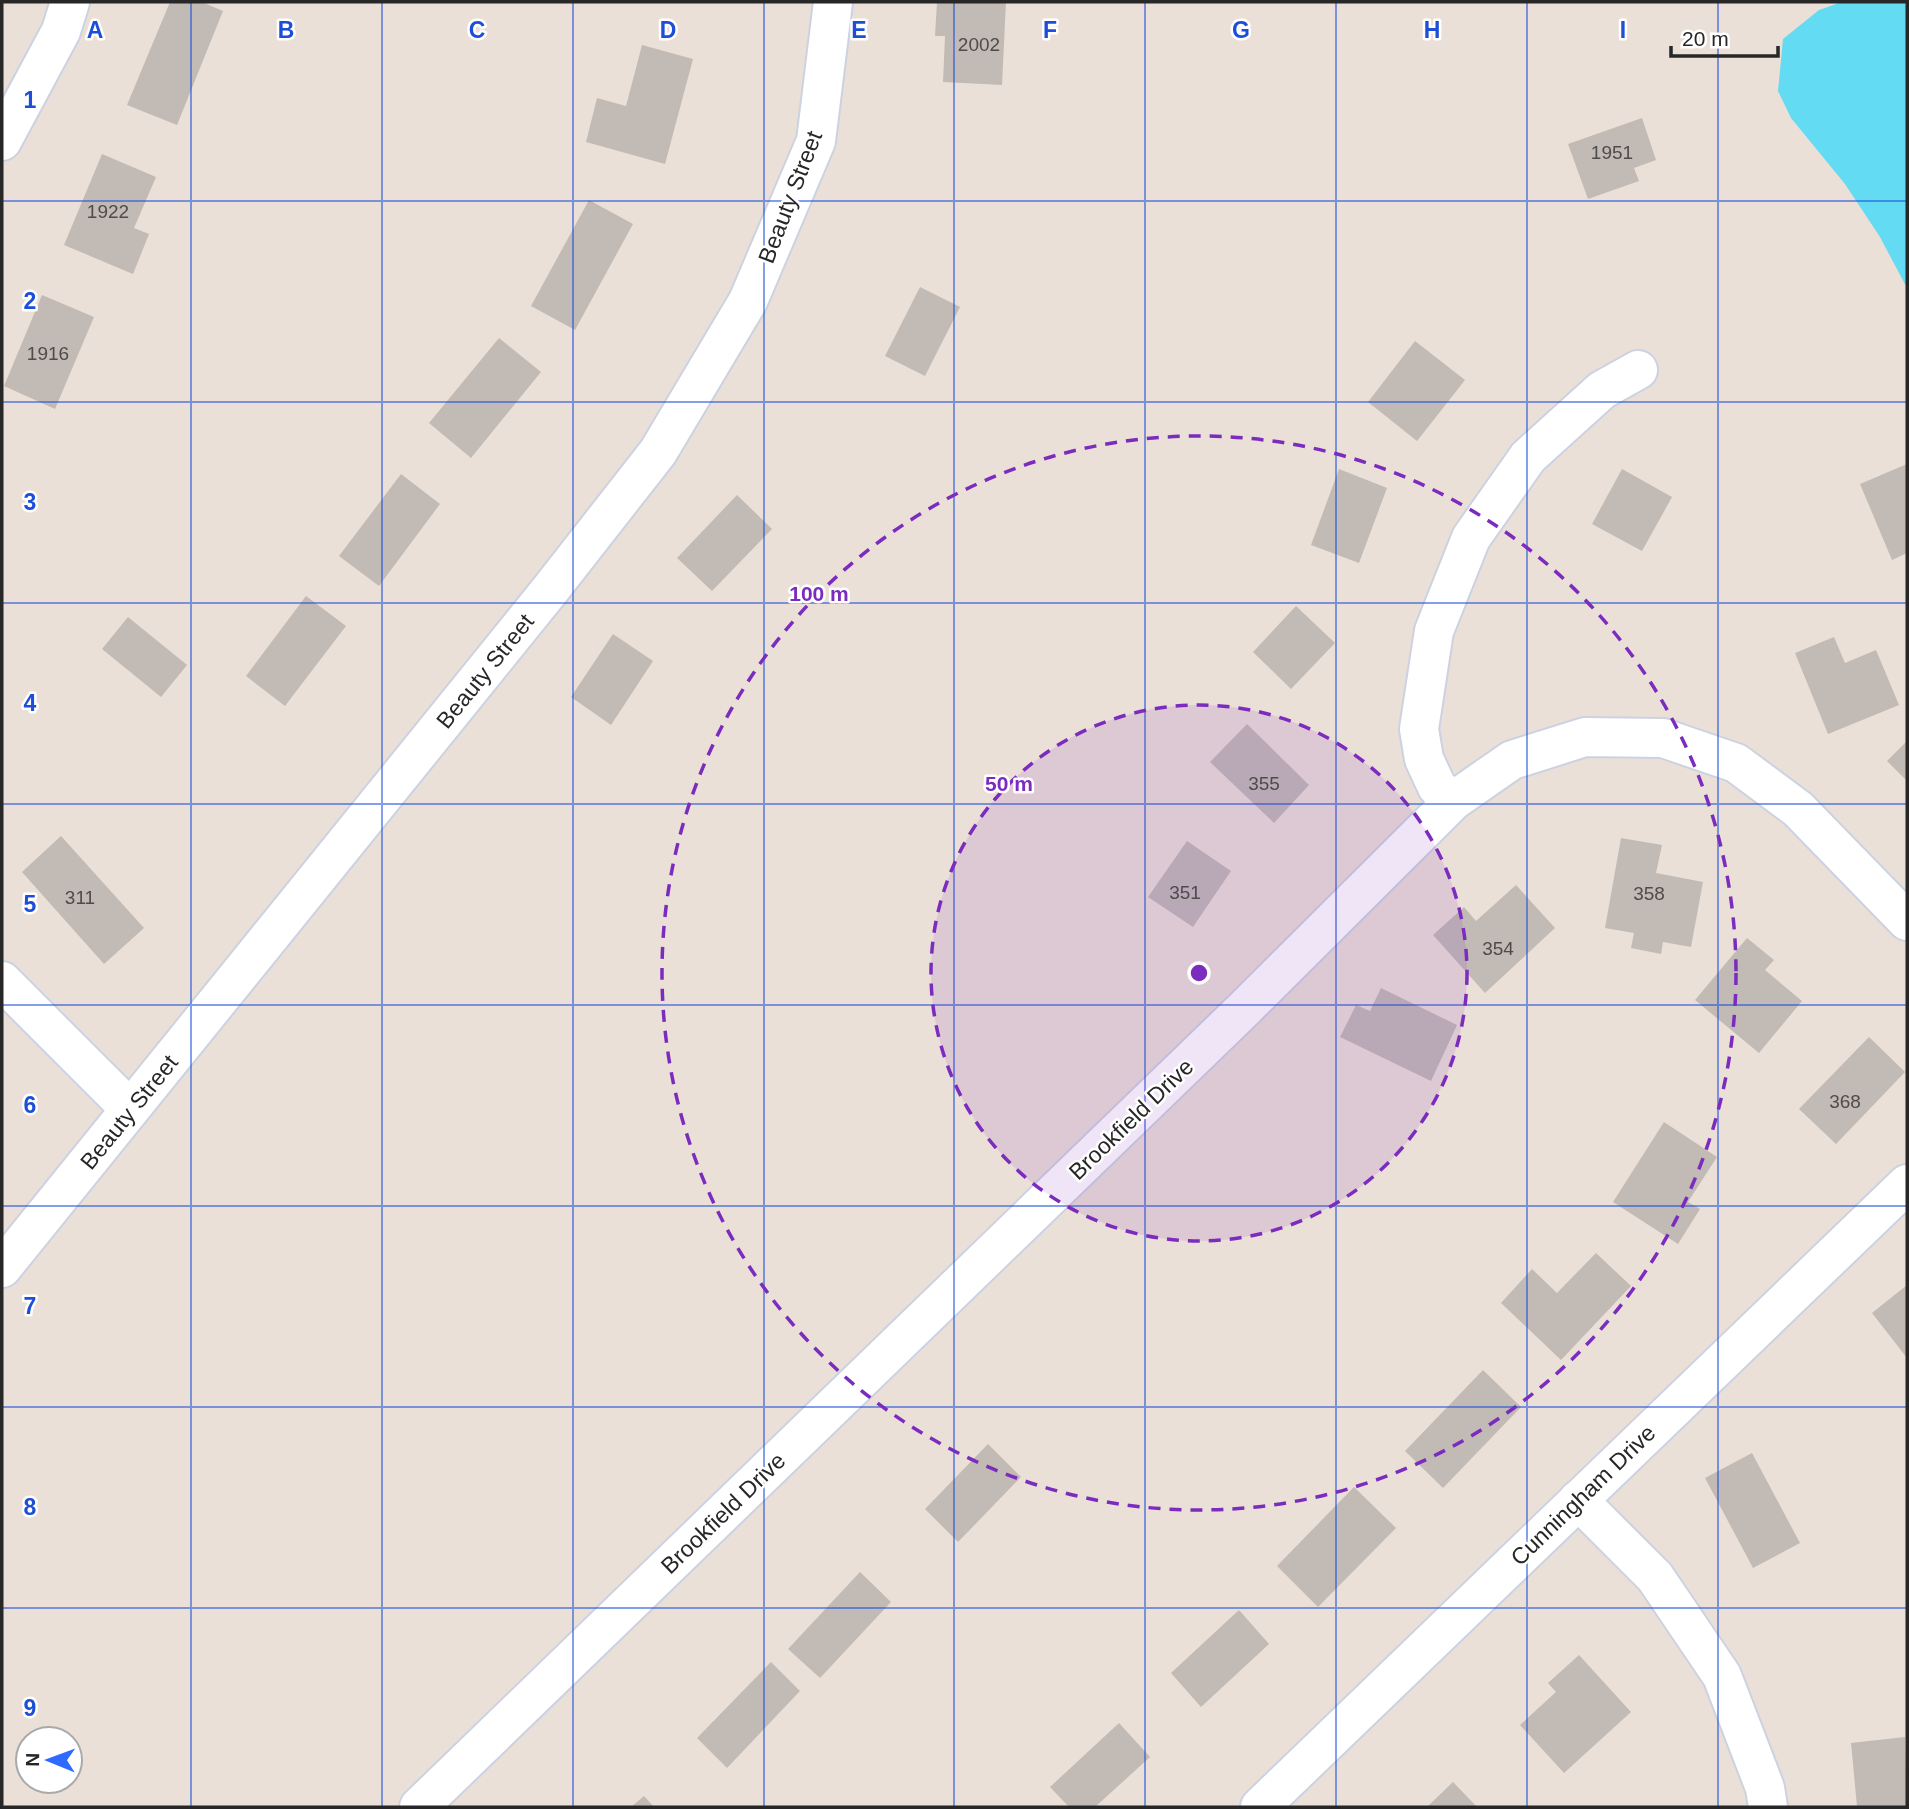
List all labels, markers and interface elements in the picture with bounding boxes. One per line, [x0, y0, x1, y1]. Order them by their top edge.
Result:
scale bar [1671, 14, 1778, 58]
text: A [87, 17, 103, 43]
text: B [278, 17, 294, 43]
text: C [469, 17, 485, 43]
text: D [660, 17, 676, 43]
text: E [851, 17, 867, 43]
text: F [1043, 17, 1057, 43]
text: G [1232, 17, 1250, 43]
text: H [1424, 17, 1440, 43]
text: I [1620, 17, 1626, 43]
text: 20 m [1682, 27, 1729, 50]
house number: 2002 [958, 34, 1000, 55]
text: 1 [24, 87, 37, 113]
street label: Beauty Street [753, 127, 827, 267]
house number: 1951 [1591, 142, 1633, 163]
house number: 1922 [87, 201, 129, 222]
text: 2 [24, 288, 36, 314]
house number: 1916 [27, 343, 69, 364]
text: 3 [24, 489, 36, 515]
text: 100 m [789, 582, 849, 605]
street label: Beauty Street [431, 608, 539, 733]
text: 4 [24, 690, 37, 716]
text: 50 m [985, 772, 1033, 795]
house number: 355 [1248, 773, 1280, 794]
house number: 351 [1169, 882, 1201, 903]
house number: 358 [1633, 883, 1665, 904]
house number: 311 [65, 887, 95, 908]
text: 5 [24, 891, 37, 917]
house number: 354 [1482, 938, 1514, 959]
centre of rings [1187, 961, 1211, 985]
street label: Beauty Street [75, 1049, 183, 1174]
street label: Brookfield Drive [1064, 1053, 1198, 1185]
house number: 368 [1829, 1091, 1861, 1112]
text: 6 [24, 1092, 36, 1118]
text: 7 [24, 1293, 36, 1319]
street label: Cunningham Drive [1505, 1419, 1661, 1571]
street label: Brookfield Drive [656, 1447, 790, 1579]
text: 8 [24, 1494, 37, 1520]
text: 9 [24, 1695, 36, 1721]
north arrow [14, 1725, 84, 1795]
text: N [22, 1753, 43, 1767]

